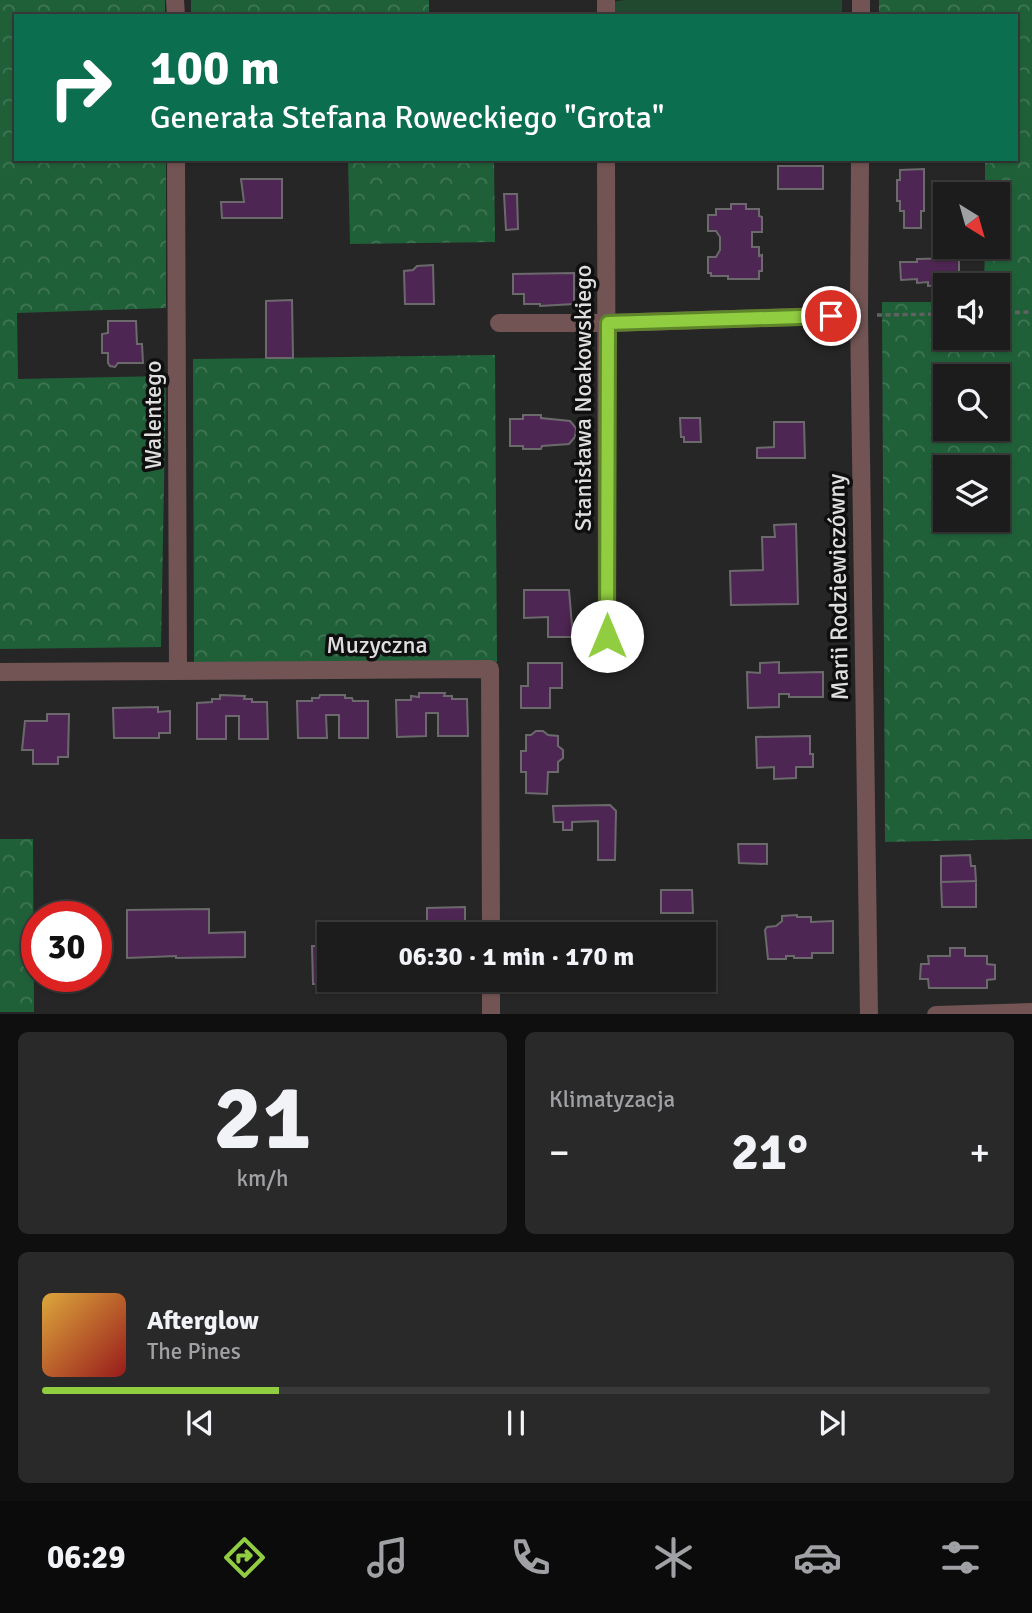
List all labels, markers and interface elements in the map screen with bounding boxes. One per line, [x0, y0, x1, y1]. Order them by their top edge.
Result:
text: 100 m [150, 38, 280, 98]
icon: right [35, 42, 126, 133]
text: Generała Stefana Roweckiego "Grota" [150, 98, 664, 137]
north arrow [933, 182, 1010, 259]
map controls [933, 182, 1010, 532]
street label: Stanisława Noakowskiego [568, 265, 598, 531]
button: sound [933, 273, 1010, 350]
pin [801, 286, 861, 346]
icon: arrive [812, 297, 850, 335]
street label: Walentego [138, 361, 168, 469]
button: search [933, 364, 1010, 441]
button: layers [933, 455, 1010, 532]
street label: Marii Rodziewiczówny [821, 473, 855, 701]
position arrow [570, 599, 644, 673]
street label: Muzyczna [326, 630, 428, 660]
speed limit sign: 30 [21, 901, 112, 992]
text: 06:30 · 1 min · 170 m [399, 941, 634, 973]
text: 21 [213, 1062, 312, 1175]
text: Klimatyzacja [549, 1085, 675, 1114]
text: 21° [731, 1120, 808, 1184]
text: − [549, 1129, 570, 1176]
text: + [969, 1129, 990, 1176]
text: km/h [236, 1164, 289, 1193]
text: Afterglow [147, 1305, 259, 1337]
text: The Pines [147, 1337, 241, 1366]
icon: previous [181, 1404, 219, 1442]
icon: pause [497, 1404, 535, 1442]
icon: next [813, 1404, 851, 1442]
icon: directions [220, 1533, 269, 1582]
icon: music [363, 1533, 412, 1582]
icon: phone [506, 1533, 555, 1582]
icon: climate [649, 1533, 698, 1582]
icon: car [793, 1533, 842, 1582]
icon: filters [936, 1533, 985, 1582]
text: 06:29 [47, 1538, 126, 1577]

